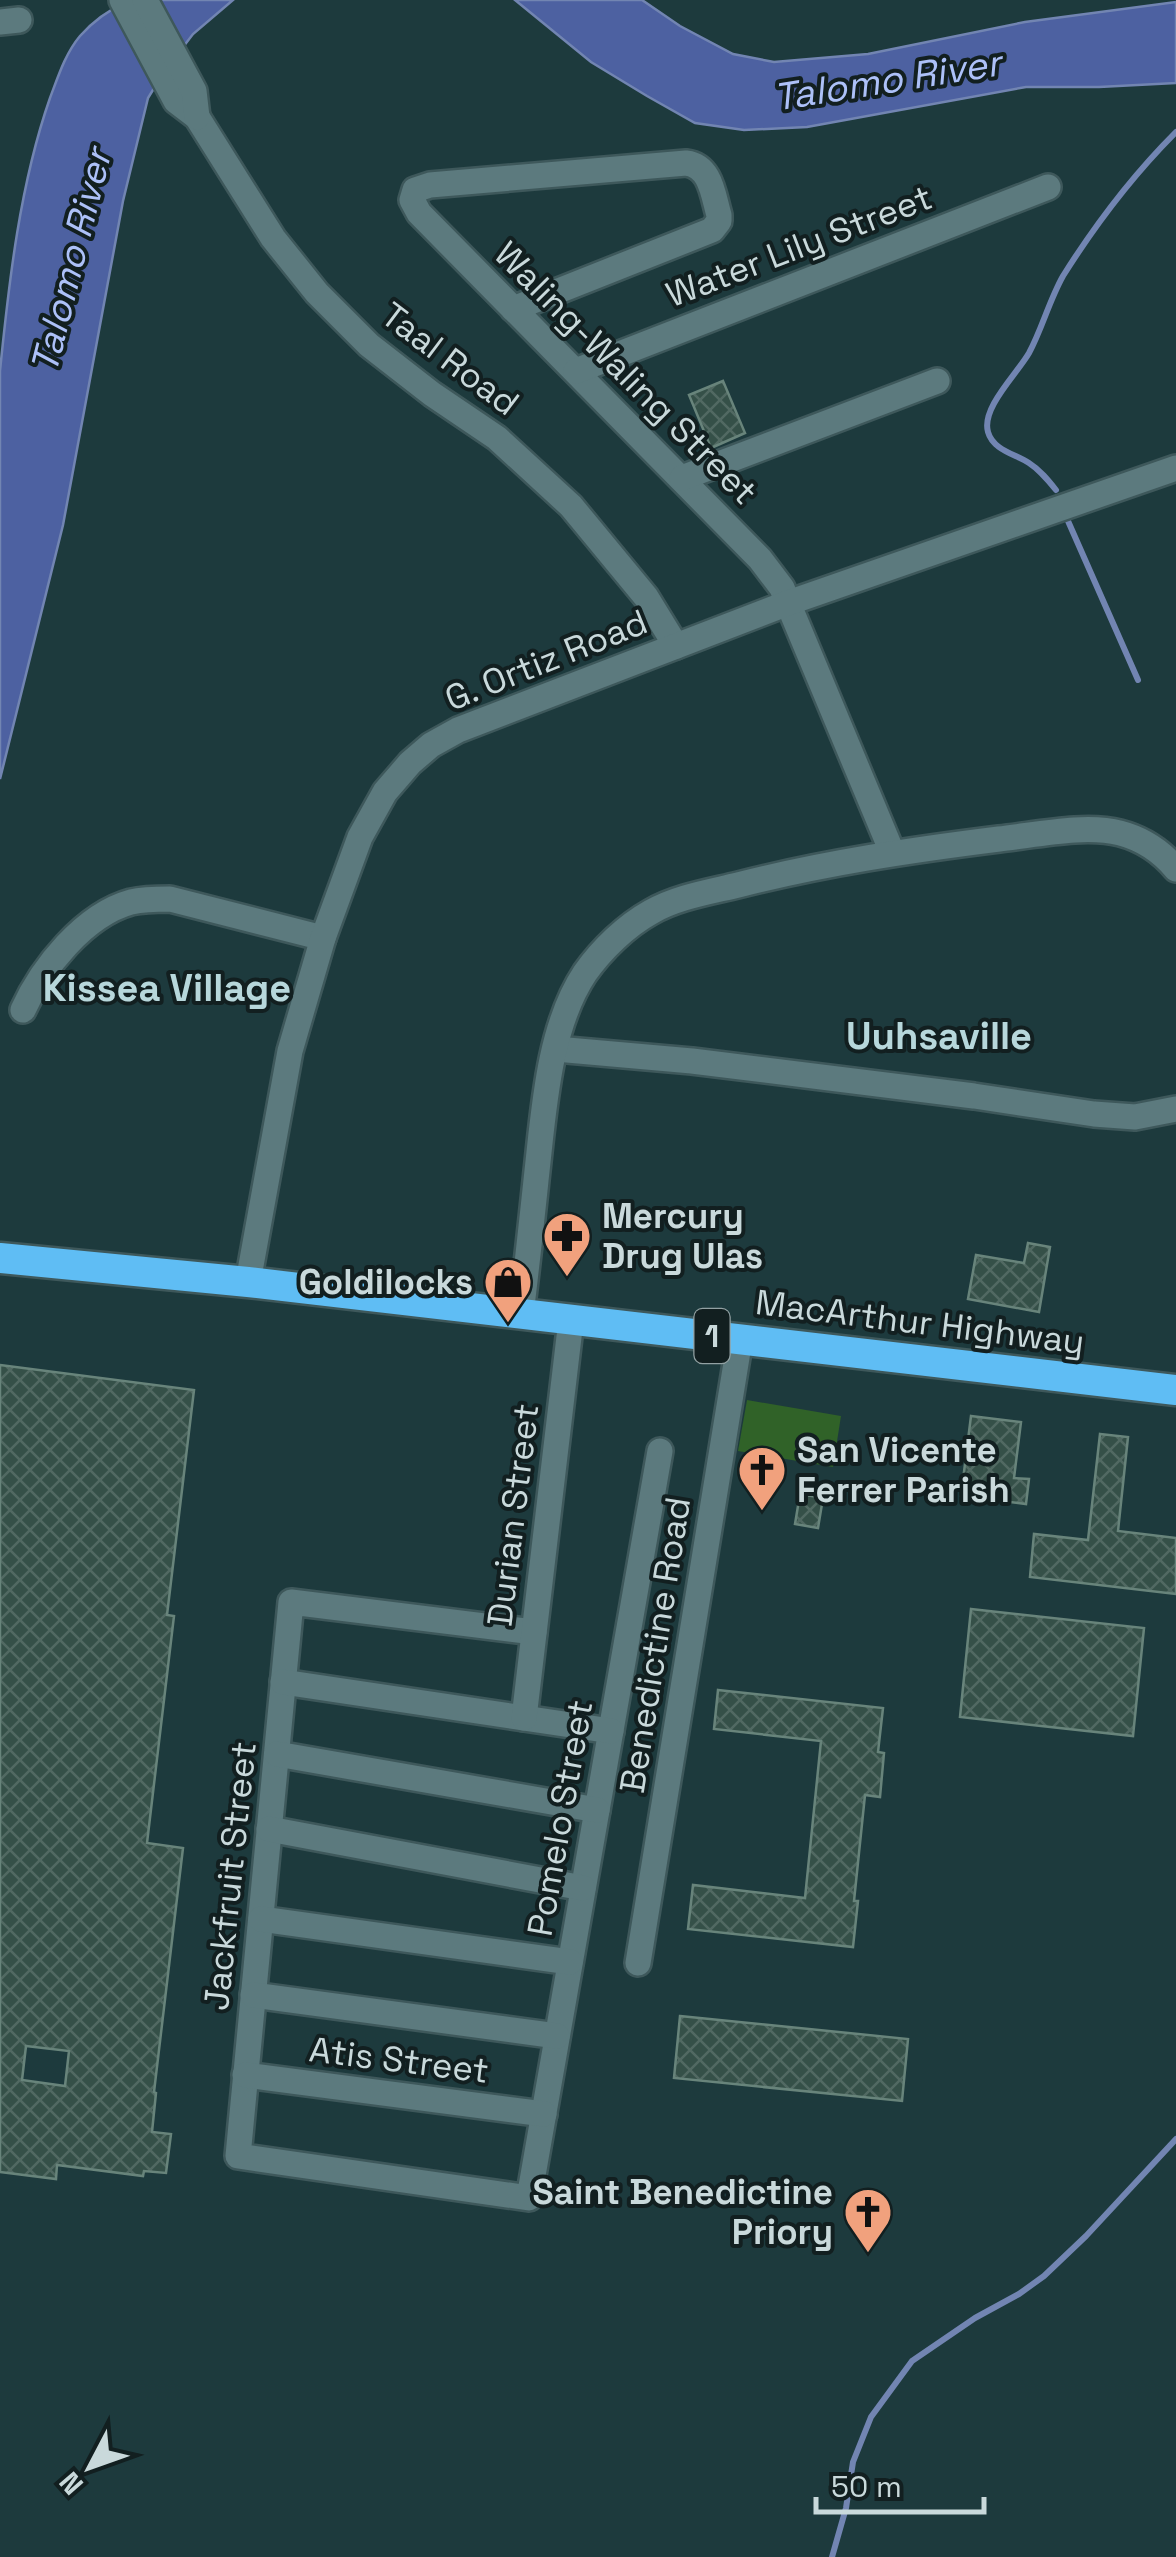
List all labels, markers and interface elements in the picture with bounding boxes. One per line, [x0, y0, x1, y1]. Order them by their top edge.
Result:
water label: Talomo River [770, 38, 1008, 122]
water label: Talomo River [20, 140, 123, 378]
street label: Water Lily Street [660, 175, 938, 317]
street label: Waling-Waling Street [485, 232, 767, 514]
street label: Taal Road [372, 293, 528, 425]
street label: G. Ortiz Road [438, 599, 654, 721]
district label: Kissea Village [43, 964, 291, 1012]
district label: Uuhsaville [846, 1012, 1032, 1060]
place label: Mercury Drug Ulas [602, 1194, 763, 1278]
pharmacy icon: Mercury Drug Ulas [541, 1210, 593, 1278]
shop icon: Goldilocks [482, 1256, 534, 1324]
place label: Goldilocks [299, 1260, 473, 1304]
street label: MacArthur Highway [753, 1280, 1087, 1364]
road number: 1 [694, 1309, 730, 1363]
street label: Durian Street [478, 1401, 548, 1629]
place label: San Vicente Ferrer Parish [797, 1428, 1010, 1512]
church icon: San Vicente Ferrer Parish [736, 1444, 788, 1512]
street label: Benedictine Road [610, 1494, 700, 1796]
street label: Pomelo Street [518, 1696, 602, 1940]
street label: Jackfruit Street [194, 1739, 266, 2013]
street label: Atis Street [307, 2027, 491, 2093]
place label: Saint Benedictine Priory [533, 2170, 833, 2254]
church icon: Saint Benedictine Priory [842, 2186, 894, 2254]
north arrow [40, 2417, 140, 2517]
scale bar [816, 2452, 984, 2514]
text: N [51, 2465, 91, 2502]
text: 50 m [831, 2467, 902, 2506]

